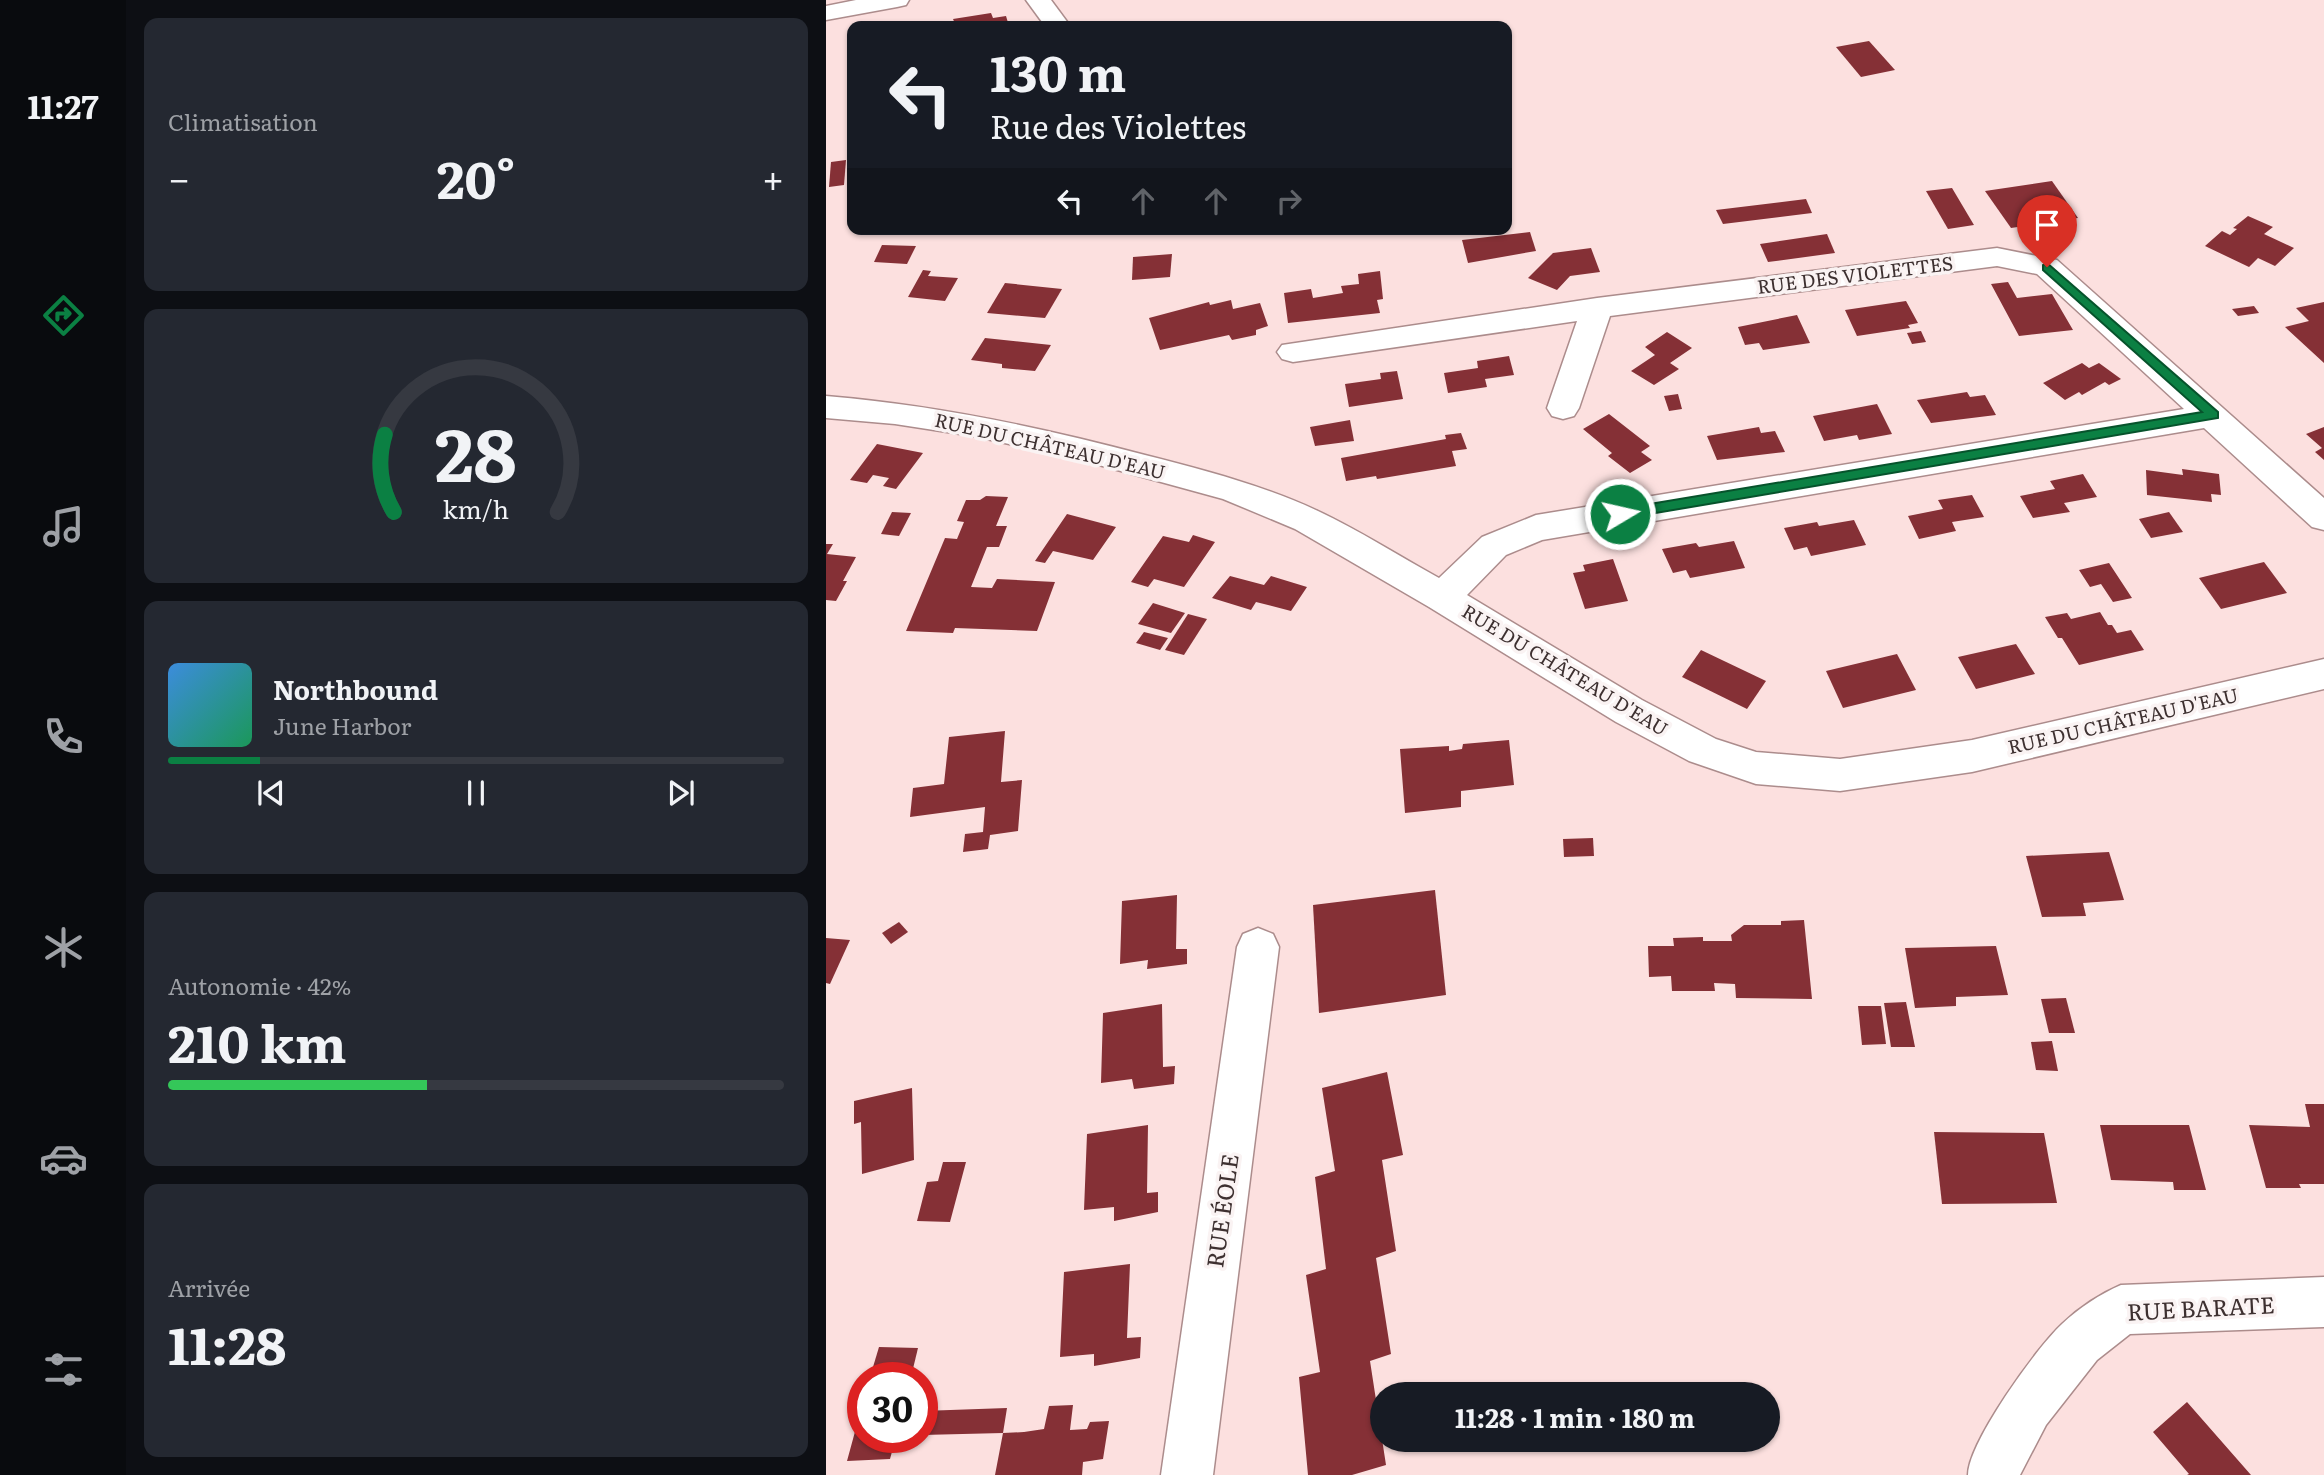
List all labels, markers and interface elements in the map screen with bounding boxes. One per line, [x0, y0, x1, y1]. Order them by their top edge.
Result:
text: 130 m [990, 34, 1126, 107]
icon: left [875, 49, 966, 140]
text: 11:27 [27, 81, 99, 129]
text: Rue des Violettes [990, 101, 1246, 149]
text: Climatisation [168, 104, 318, 138]
text: 20° [437, 138, 515, 215]
text: − [168, 148, 190, 205]
text: + [762, 148, 784, 205]
icon: left [1051, 182, 1089, 220]
icon: ahead [1124, 182, 1162, 220]
icon: ahead [1197, 182, 1235, 220]
icon: right [1270, 182, 1308, 220]
pin [2017, 195, 2077, 267]
icon: arrive [2028, 206, 2066, 244]
street label: RUE DES VIOLETTES [1755, 248, 1954, 300]
icon: directions [39, 291, 88, 340]
text: 28 [435, 397, 517, 505]
street label: RUE DU CHÂTEAU D'EAU [932, 405, 1168, 485]
position arrow [1583, 477, 1657, 551]
text: km/h [443, 490, 509, 527]
icon: music [39, 502, 88, 551]
street label: RUE DU CHÂTEAU D'EAU [1457, 596, 1674, 742]
text: Northbound [273, 669, 438, 708]
street label: RUE DU CHÂTEAU D'EAU [2005, 680, 2241, 760]
text: June Harbor [273, 708, 411, 742]
icon: phone [39, 712, 88, 761]
icon: previous [252, 774, 290, 812]
icon: pause [457, 774, 495, 812]
icon: next [662, 774, 700, 812]
icon: climate [39, 923, 88, 972]
text: Autonomie · 42% [168, 968, 351, 1002]
text: 210 km [168, 1002, 347, 1079]
icon: car [39, 1134, 88, 1183]
street label: RUE ÉOLE [1196, 1152, 1246, 1270]
text: Arrivée [168, 1270, 250, 1304]
street label: RUE BARATE [2126, 1286, 2276, 1328]
text: 11:28 [168, 1304, 286, 1381]
icon: filters [39, 1345, 88, 1394]
speed limit sign: 30 [847, 1362, 938, 1453]
text: 11:28 · 1 min · 180 m [1455, 1397, 1695, 1436]

